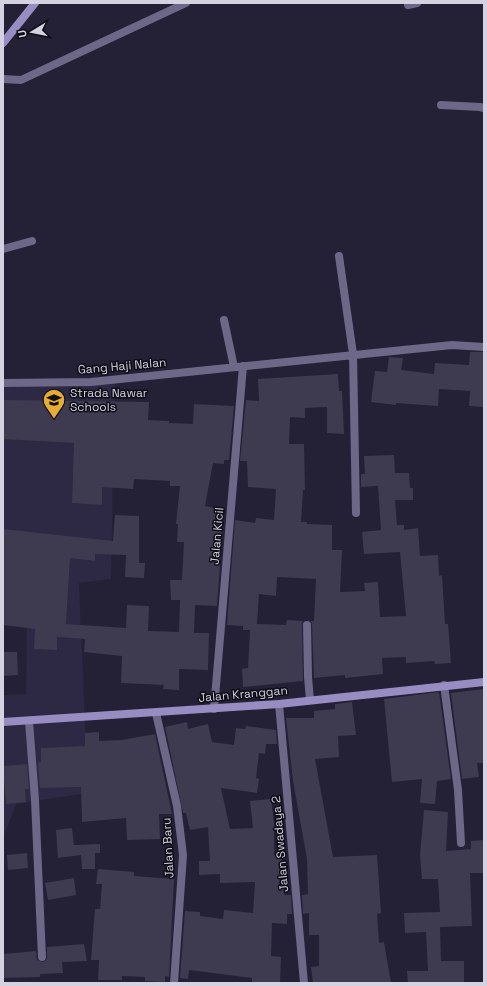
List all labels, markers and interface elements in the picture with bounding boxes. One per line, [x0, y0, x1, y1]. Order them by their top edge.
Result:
north arrow [12, 12, 52, 52]
text: U [15, 29, 30, 39]
street label: Gang Haji Nalan [77, 354, 167, 378]
place label: Strada Nawar Schools [70, 385, 148, 415]
school or university icon: Strada Nawar Schools [41, 387, 67, 420]
street label: Jalan Kicil [207, 507, 227, 565]
street label: Jalan Kranggan [198, 682, 288, 706]
street label: Jalan Swadaya 2 [268, 795, 292, 893]
street label: Jalan Baru [158, 817, 178, 879]

